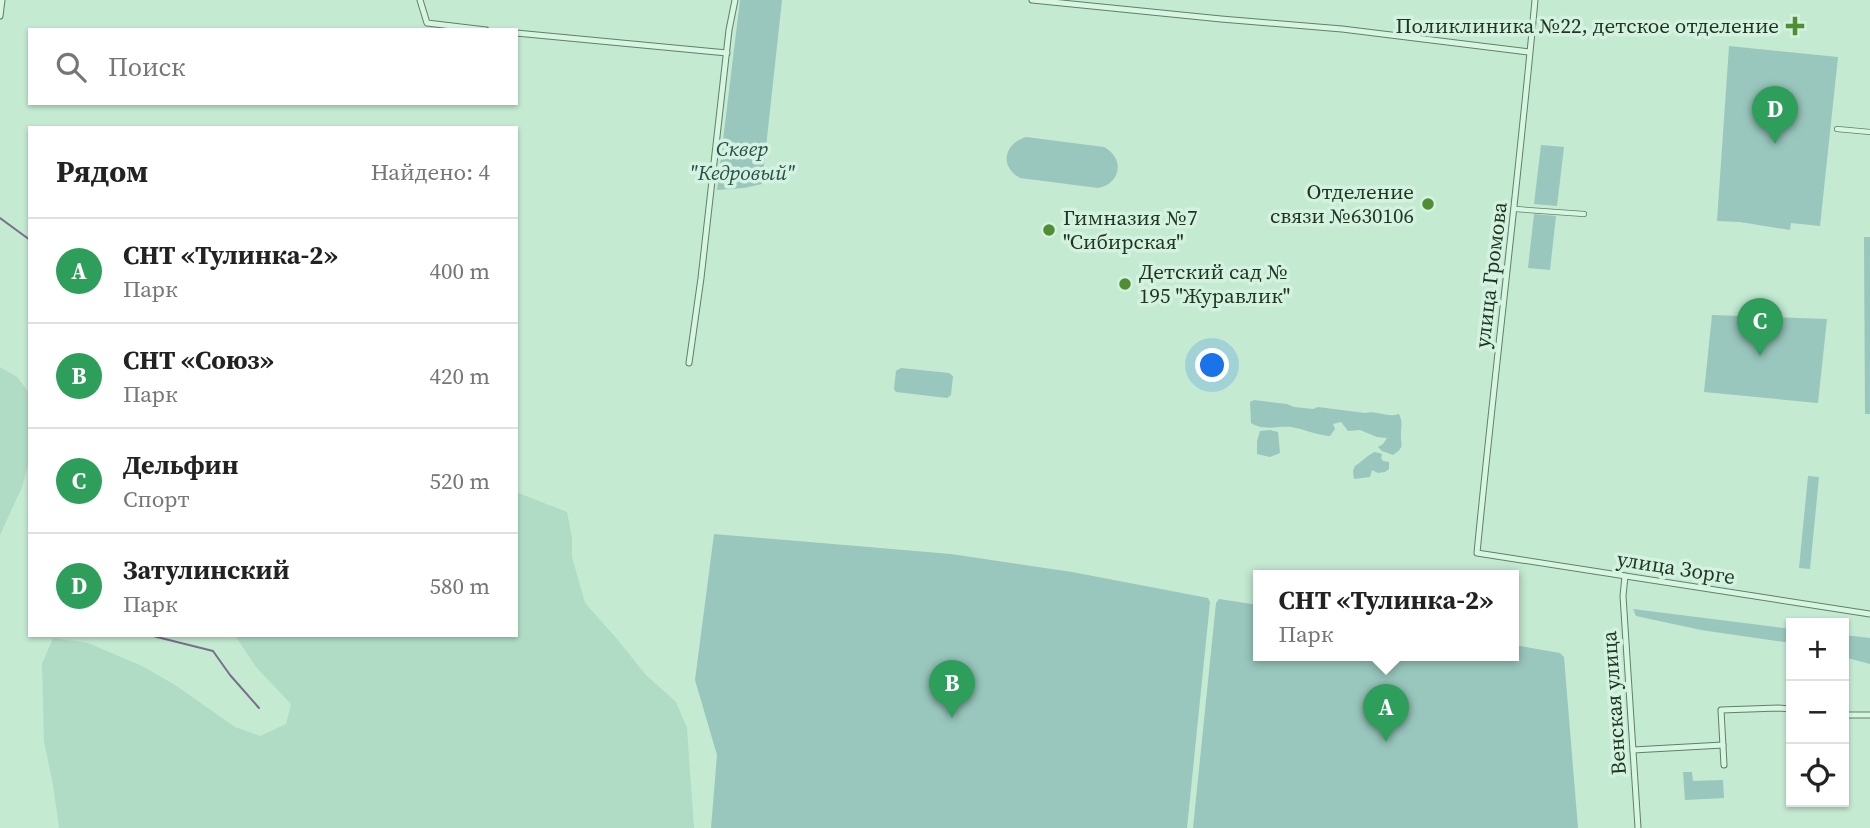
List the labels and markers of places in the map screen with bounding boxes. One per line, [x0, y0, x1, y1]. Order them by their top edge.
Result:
place label: Поликлиника №22, детское отделение [1396, 11, 1779, 40]
marker: Поликлиника №22, детское отделение [1785, 16, 1805, 36]
pin: D [1752, 86, 1798, 144]
place label: Отделение связи №630106 [1270, 177, 1414, 230]
marker: Отделение связи №630106 [1420, 196, 1436, 212]
place label: Гимназия №7 "Сибирская" [1063, 203, 1198, 256]
marker: Гимназия №7 "Сибирская" [1041, 222, 1057, 238]
place label: Детский сад № 195 "Журавлик" [1139, 257, 1290, 310]
marker: Детский сад № 195 "Журавлик" [1117, 276, 1133, 292]
pin: C [1737, 298, 1783, 356]
pin: B [929, 660, 975, 718]
pin: A [1363, 684, 1409, 742]

